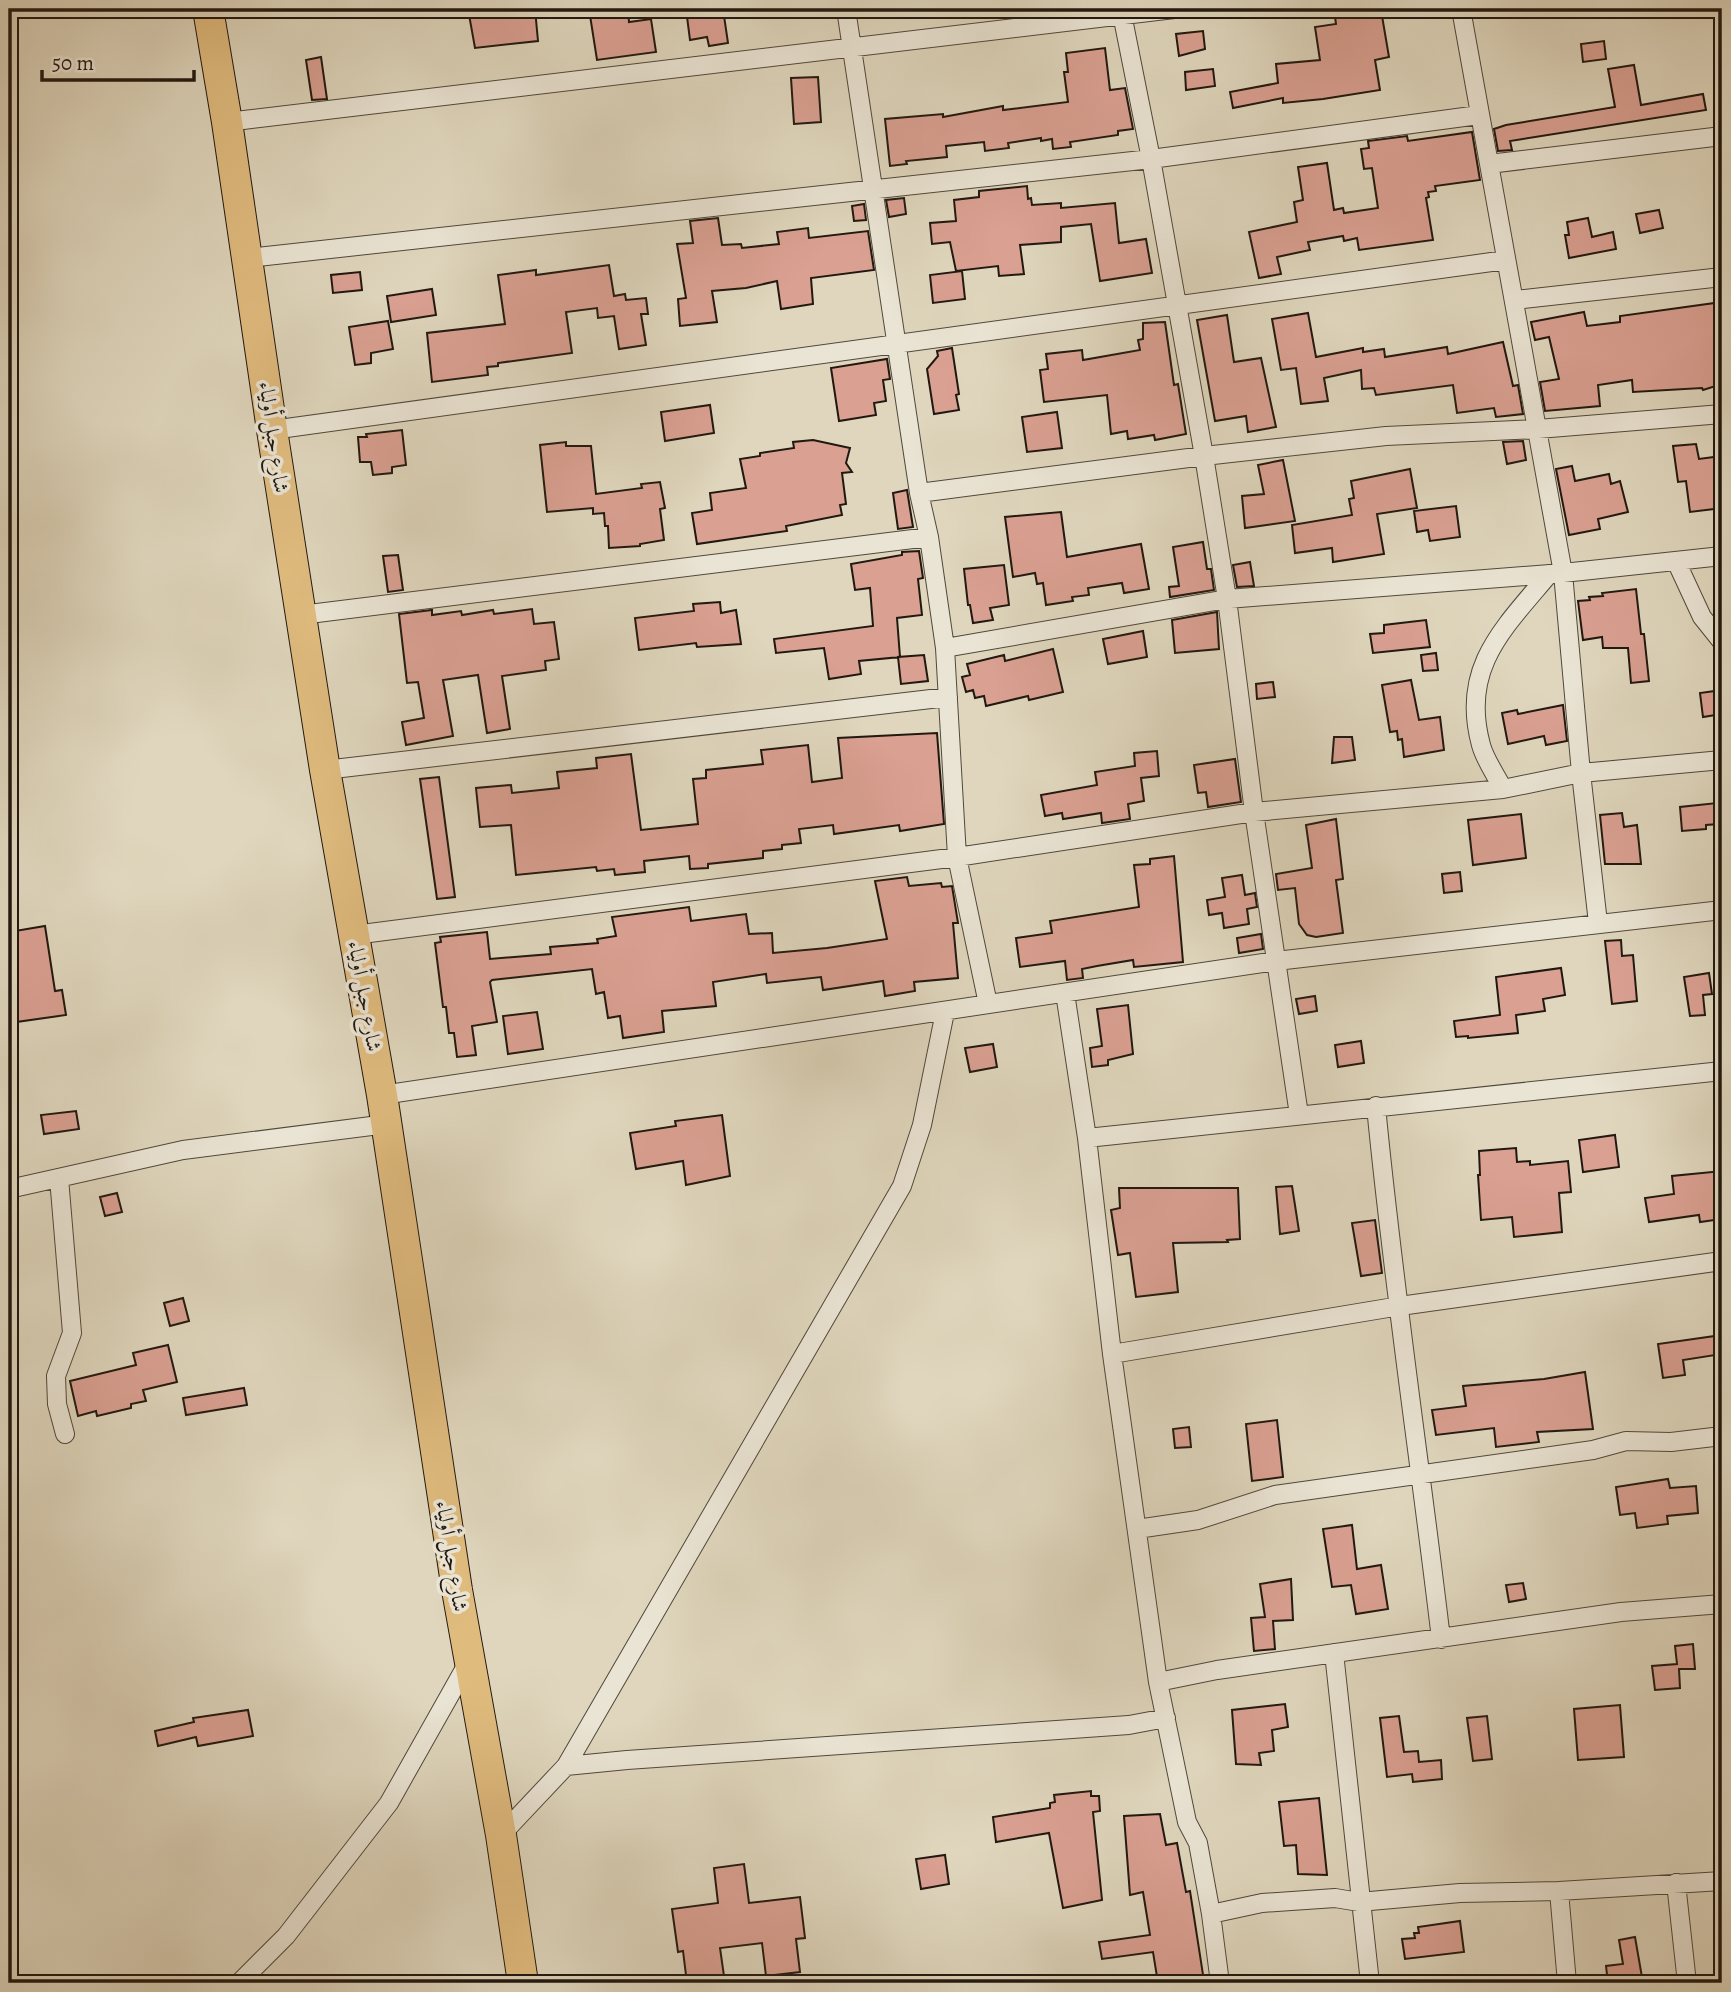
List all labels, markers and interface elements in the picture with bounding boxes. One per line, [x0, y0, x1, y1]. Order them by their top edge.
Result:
scale bar [42, 38, 194, 82]
text: 50 m [52, 49, 94, 77]
street label: شارع جبل أولياء [248, 379, 297, 495]
street label: شارع جبل أولياء [338, 938, 390, 1054]
street label: شارع جبل أولياء [425, 1498, 476, 1614]

